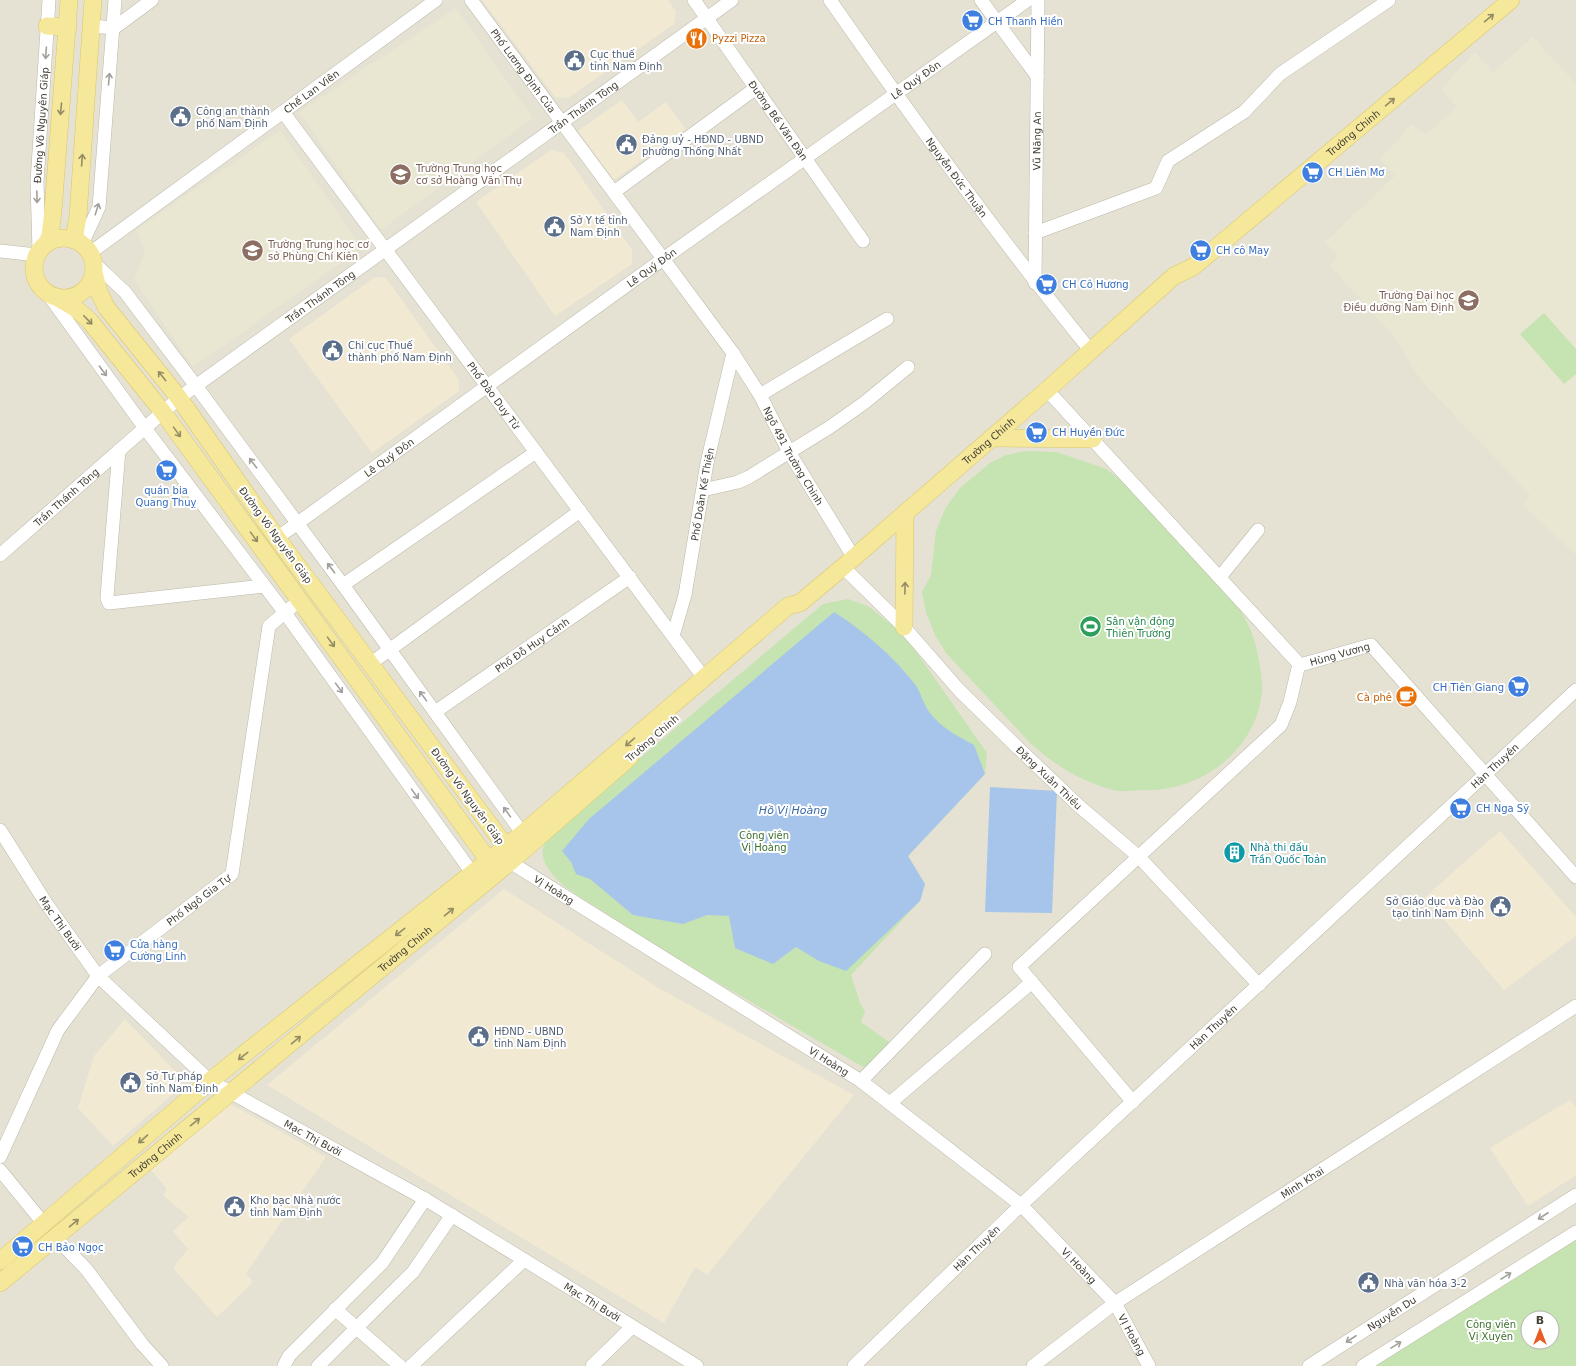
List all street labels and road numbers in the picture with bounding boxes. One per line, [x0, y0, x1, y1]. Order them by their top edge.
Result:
street label: Phố Lương Định Của [488, 27, 558, 115]
street label: Lê Quý Đôn [889, 59, 943, 102]
street label: Đường Võ Nguyên Giáp [32, 67, 51, 184]
street label: Chế Lan Viên [282, 68, 341, 116]
street label: Trần Thánh Tông [546, 79, 620, 137]
street label: Đường Bế Văn Đàn [746, 79, 810, 163]
street label: Trường Chinh [1324, 108, 1382, 159]
street label: Vũ Năng An [1031, 111, 1043, 171]
street label: Nguyễn Đức Thuận [924, 136, 989, 219]
street label: Lê Quý Đôn [625, 246, 679, 289]
street label: Trần Thánh Tông [283, 268, 357, 326]
street label: Phố Đào Duy Từ [465, 360, 522, 432]
street label: Ngõ 491 Trường Chinh [761, 405, 825, 507]
street label: Trường Chinh [960, 415, 1017, 468]
street label: Lê Quý Đôn [362, 436, 416, 479]
street label: Phố Doãn Kế Thiện [689, 446, 716, 542]
street label: Trần Thánh Tông [31, 466, 101, 529]
street label: Đường Võ Nguyên Giáp [237, 485, 314, 586]
street label: Phố Đỗ Huy Cảnh [493, 616, 571, 675]
street label: Hùng Vương [1309, 641, 1371, 668]
street label: Trường Chinh [623, 713, 681, 765]
street label: Hàn Thuyên [1469, 741, 1521, 791]
street label: Đặng Xuân Thiều [1014, 744, 1084, 812]
street label: Đường Võ Nguyên Giáp [429, 746, 506, 847]
street label: Phố Ngô Gia Tự [165, 872, 234, 928]
street label: Vị Hoàng [532, 873, 576, 907]
street label: Mạc Thị Bưởi [37, 894, 83, 953]
street label: Trường Chinh [376, 924, 434, 975]
street label: Hàn Thuyên [1188, 1003, 1239, 1052]
street label: Vị Hoàng [807, 1045, 851, 1078]
street label: Mạc Thị Bưởi [282, 1118, 344, 1158]
street label: Trường Chinh [126, 1130, 184, 1181]
street label: Minh Khai [1279, 1165, 1326, 1201]
street label: Hàn Thuyên [951, 1223, 1002, 1273]
street label: Vị Hoàng [1059, 1246, 1098, 1286]
street label: Mạc Thị Bưởi [562, 1281, 622, 1324]
street label: Nguyễn Du [1365, 1294, 1418, 1333]
street label: VỊ Hoàng [1116, 1312, 1147, 1358]

